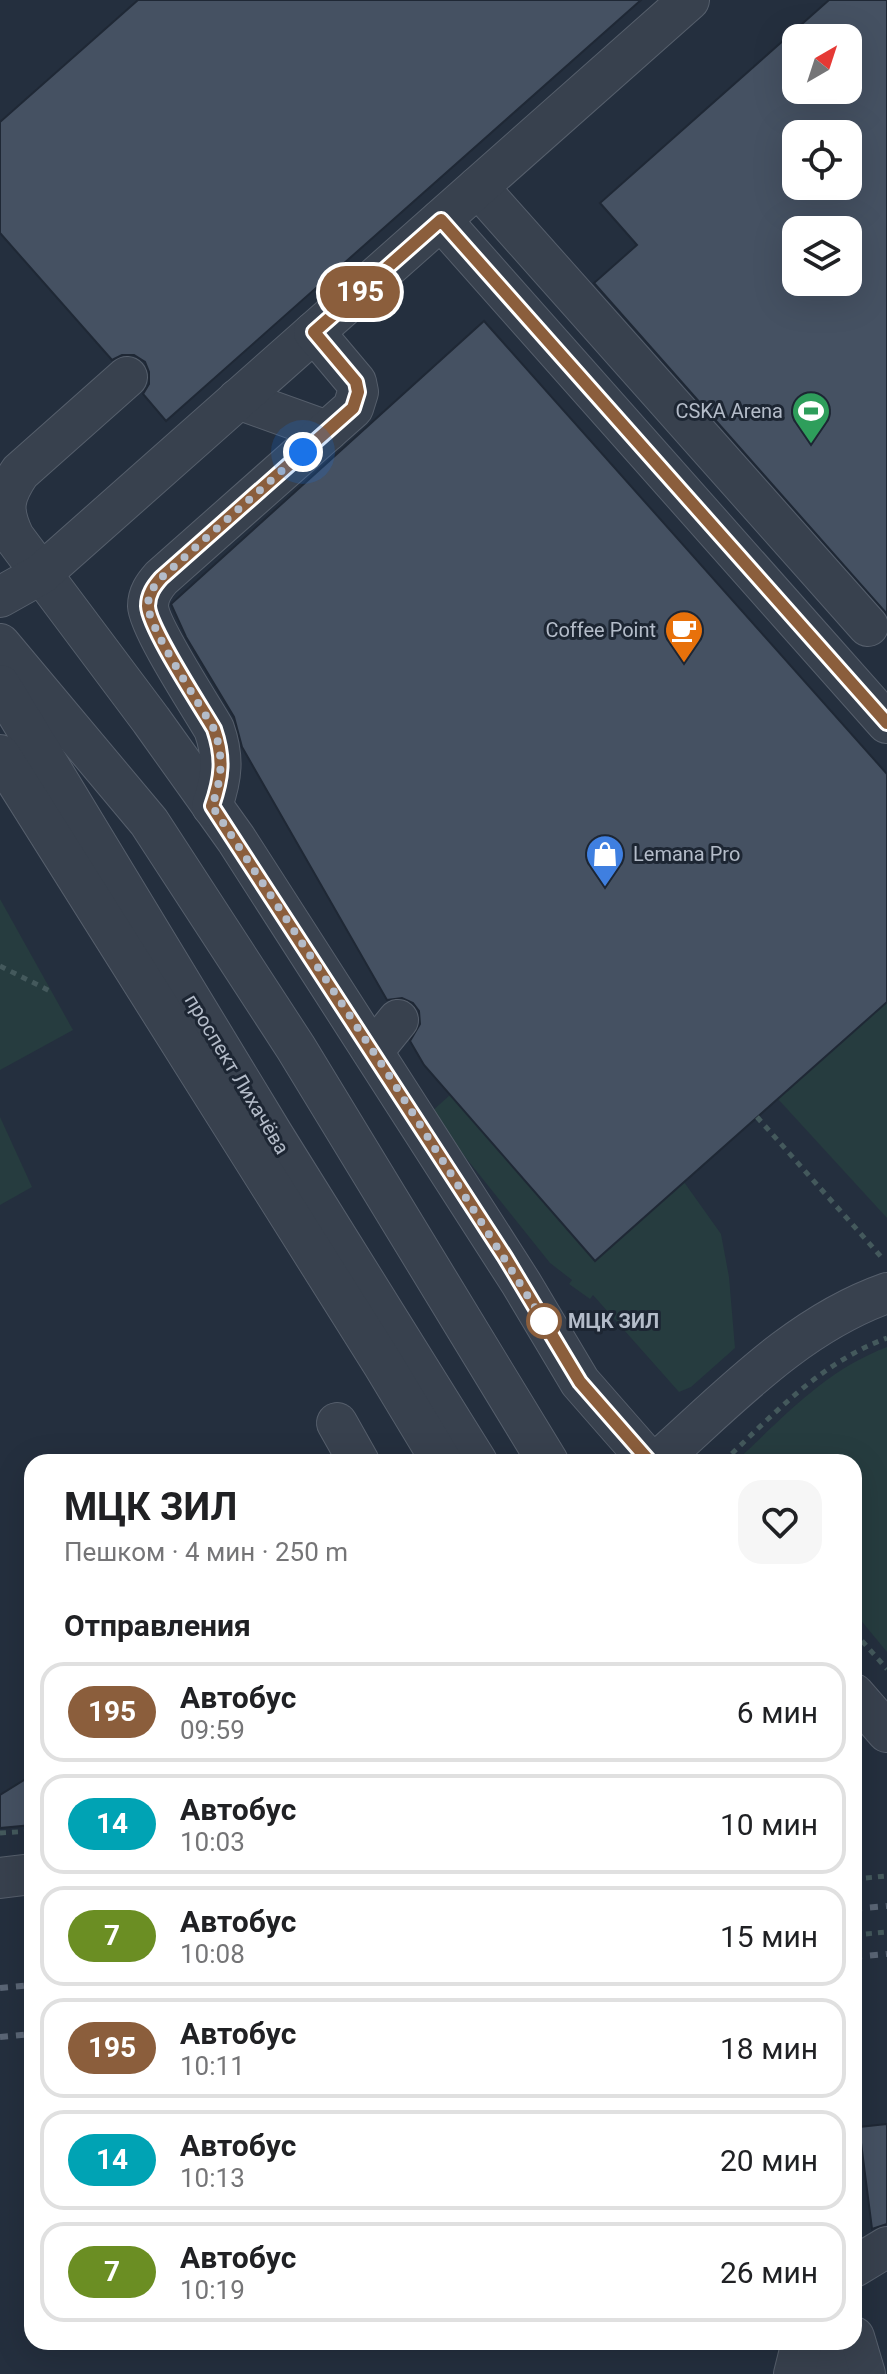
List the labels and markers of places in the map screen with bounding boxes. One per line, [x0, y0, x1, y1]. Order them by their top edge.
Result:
sports icon: CSKA Arena [790, 390, 832, 445]
place label: CSKA Arena [675, 399, 783, 423]
cafe icon: Coffee Point [663, 609, 705, 664]
place label: Coffee Point [545, 618, 656, 642]
shop icon: Lemana Pro [584, 833, 626, 888]
place label: Lemana Pro [633, 842, 740, 866]
marker: МЦК ЗИЛ [527, 1304, 561, 1338]
place label: МЦК ЗИЛ [568, 1309, 659, 1333]

